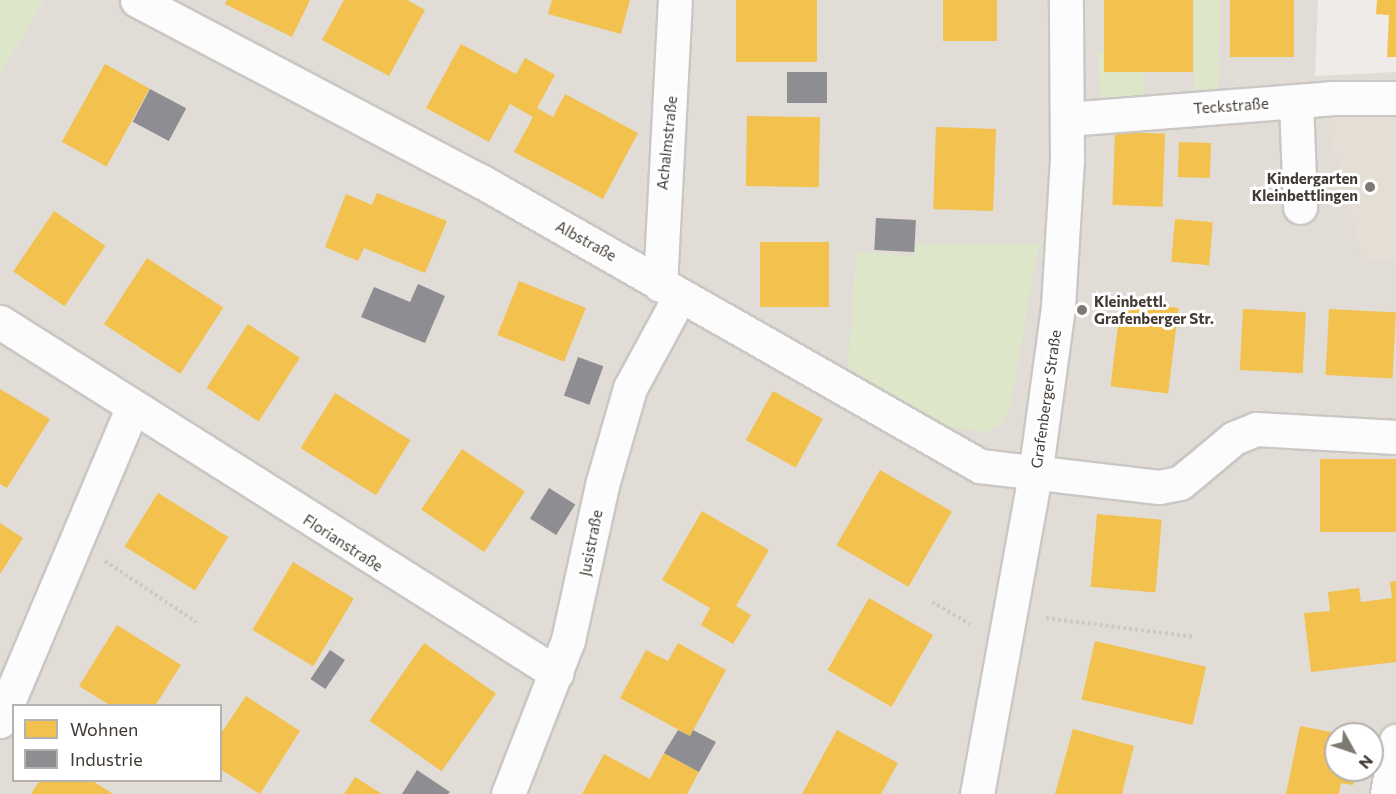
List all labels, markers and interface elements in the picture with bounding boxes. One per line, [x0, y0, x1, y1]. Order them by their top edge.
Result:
street label: Teckstraße [1193, 94, 1269, 118]
street label: Achalmstraße [653, 95, 681, 191]
place label: Kindergarten Kleinbettlingen [1252, 169, 1358, 204]
marker: Kindergarten Kleinbettlingen [1363, 180, 1377, 194]
street label: Albstraße [553, 217, 619, 265]
place label: Kleinbettl. Grafenberger Str. [1094, 292, 1214, 327]
marker: Kleinbettl. Grafenberger Str. [1075, 303, 1089, 317]
street label: Grafenberger Straße [1027, 329, 1065, 469]
street label: Jusistraße [576, 508, 606, 578]
street label: Florianstraße [300, 511, 386, 575]
legend [12, 704, 222, 782]
text: Wohnen [70, 718, 138, 740]
north arrow [1324, 722, 1384, 782]
text: Industrie [70, 748, 143, 770]
text: N [1356, 752, 1378, 773]

